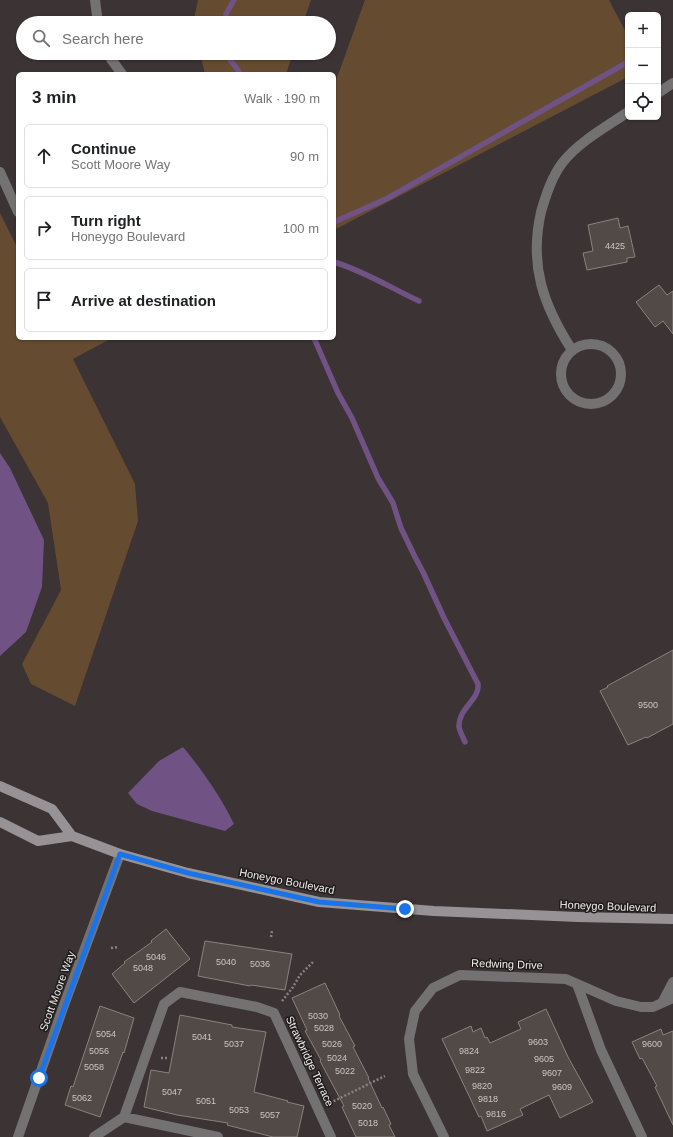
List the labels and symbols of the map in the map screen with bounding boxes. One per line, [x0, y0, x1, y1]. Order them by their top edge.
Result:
house number: 4425 [605, 241, 625, 251]
house number: 9500 [638, 700, 658, 710]
street label: Honeygo Boulevard [238, 866, 336, 896]
street label: Honeygo Boulevard [560, 898, 656, 914]
route end [396, 900, 414, 918]
street label: Scott Moore Way [37, 949, 77, 1032]
house number: 5046 [146, 952, 166, 962]
house number: 5040 [216, 957, 236, 967]
street label: Redwing Drive [471, 957, 543, 971]
house number: 5036 [250, 959, 270, 969]
house number: 5048 [133, 963, 153, 973]
house number: 5030 [308, 1011, 328, 1021]
street label: Strawbridge Terrace [284, 1014, 336, 1108]
house number: 5028 [314, 1023, 334, 1033]
house number: 5054 [96, 1029, 116, 1039]
house number: 5041 [192, 1032, 212, 1042]
house number: 9603 [528, 1037, 548, 1047]
house number: 5037 [224, 1039, 244, 1049]
house number: 5026 [322, 1039, 342, 1049]
house number: 9600 [642, 1039, 662, 1049]
house number: 5056 [89, 1046, 109, 1056]
house number: 9824 [459, 1046, 479, 1056]
house number: 5024 [327, 1053, 347, 1063]
house number: 9605 [534, 1054, 554, 1064]
house number: 5058 [84, 1062, 104, 1072]
house number: 9822 [465, 1065, 485, 1075]
house number: 5022 [335, 1066, 355, 1076]
house number: 9607 [542, 1068, 562, 1078]
route start [30, 1069, 48, 1087]
house number: 9820 [472, 1081, 492, 1091]
house number: 9609 [552, 1082, 572, 1092]
house number: 5047 [162, 1087, 182, 1097]
house number: 5062 [72, 1093, 92, 1103]
house number: 9818 [478, 1094, 498, 1104]
house number: 5051 [196, 1096, 216, 1106]
house number: 5020 [352, 1101, 372, 1111]
house number: 5053 [229, 1105, 249, 1115]
house number: 9816 [486, 1109, 506, 1119]
house number: 5057 [260, 1110, 280, 1120]
house number: 5018 [358, 1118, 378, 1128]

